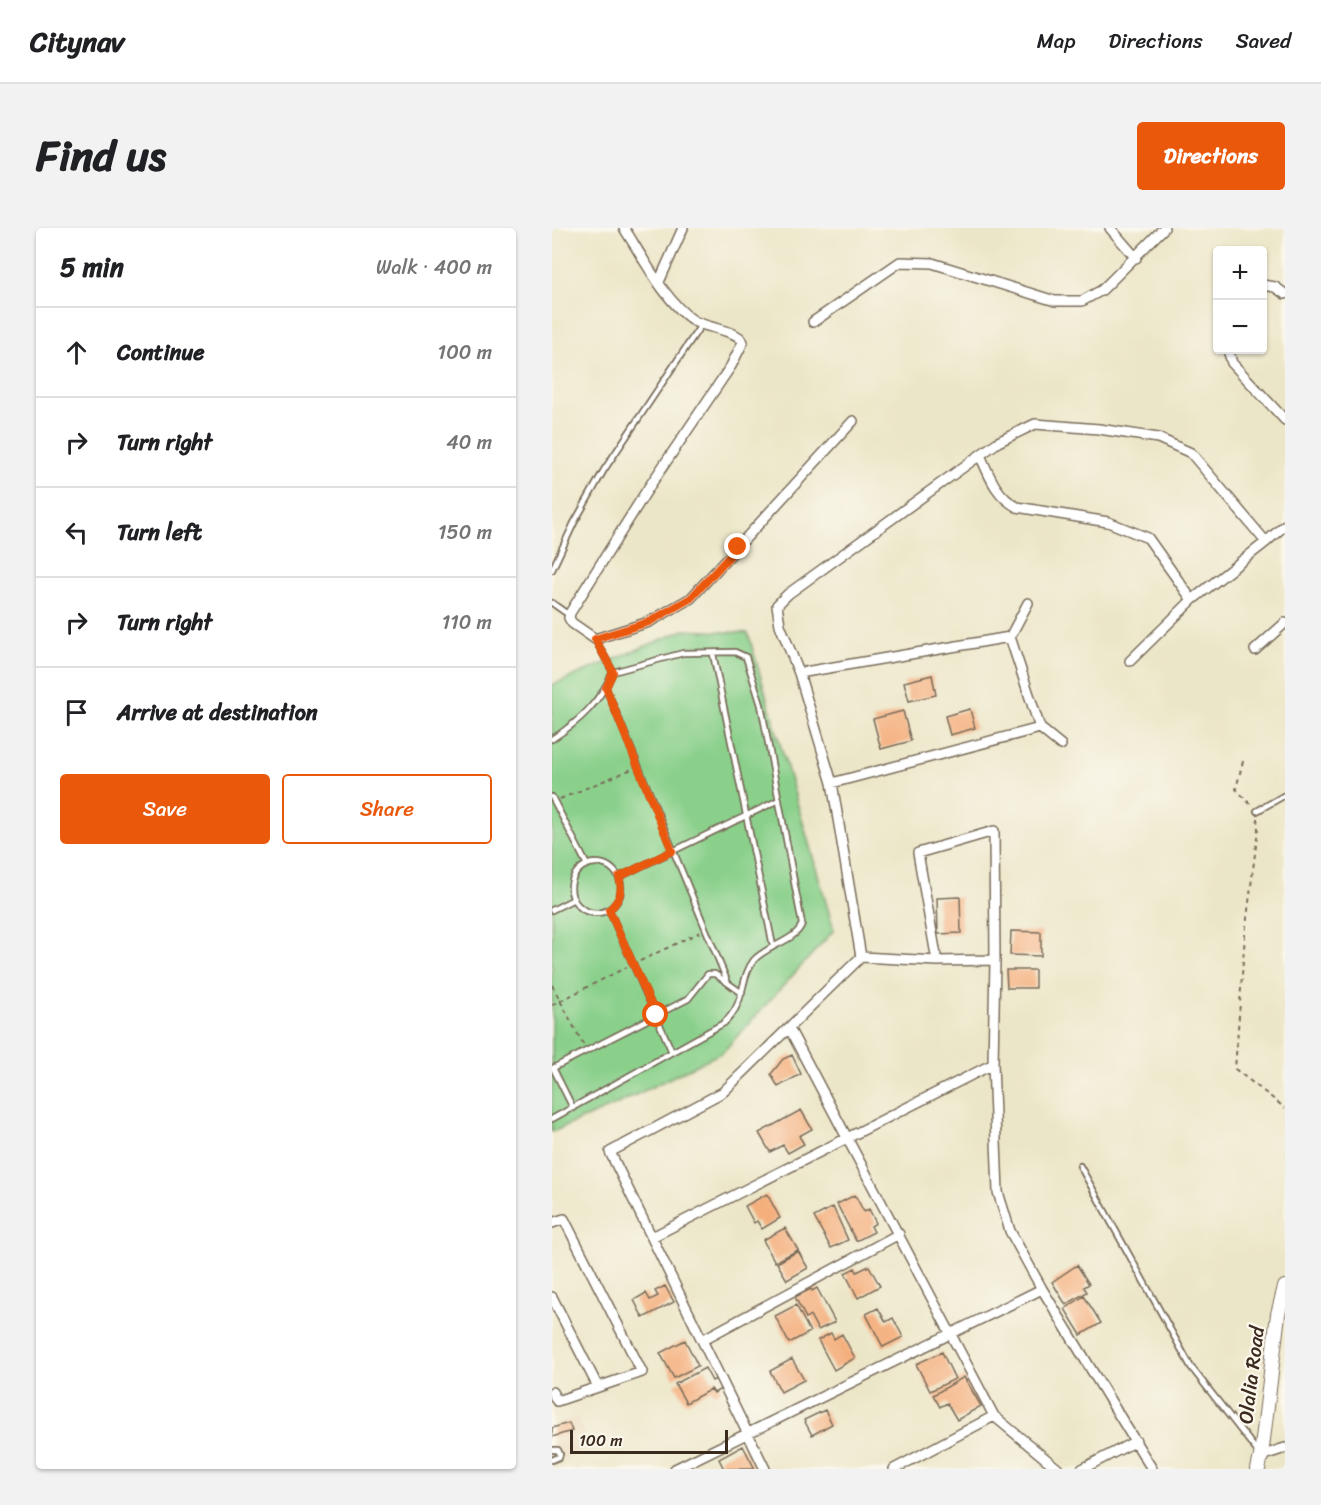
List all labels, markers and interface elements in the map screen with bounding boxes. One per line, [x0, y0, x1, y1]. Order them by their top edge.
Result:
text: Citynav [30, 17, 124, 66]
text: Map [1037, 22, 1075, 60]
text: Directions [1108, 22, 1203, 60]
text: Saved [1236, 22, 1291, 60]
text: Find us [36, 119, 166, 193]
button: Directions [1137, 122, 1285, 190]
text: 5 min [60, 244, 124, 290]
map controls [1213, 246, 1267, 354]
button: + [1213, 246, 1267, 300]
text: Walk · 400 m [376, 250, 492, 285]
button: − [1213, 300, 1267, 354]
text: Continue [117, 333, 205, 372]
text: 100 m [438, 335, 492, 370]
icon: ahead [60, 336, 93, 369]
text: Turn right [117, 423, 212, 462]
text: 40 m [446, 425, 492, 460]
icon: right [60, 426, 93, 459]
text: Turn left [117, 513, 202, 552]
text: 150 m [438, 515, 492, 550]
icon: left [60, 516, 93, 549]
route end [724, 533, 750, 559]
text: Turn right [117, 603, 212, 642]
text: 110 m [442, 605, 492, 640]
icon: right [60, 606, 93, 639]
text: Arrive at destination [117, 693, 318, 732]
icon: arrive [60, 696, 93, 729]
button: Save [60, 774, 270, 844]
button: Share [282, 774, 492, 844]
route start [642, 1001, 668, 1027]
street label: Olalia Road [1228, 1323, 1275, 1426]
text: 100 m [579, 1426, 623, 1455]
scale bar [570, 1427, 728, 1454]

